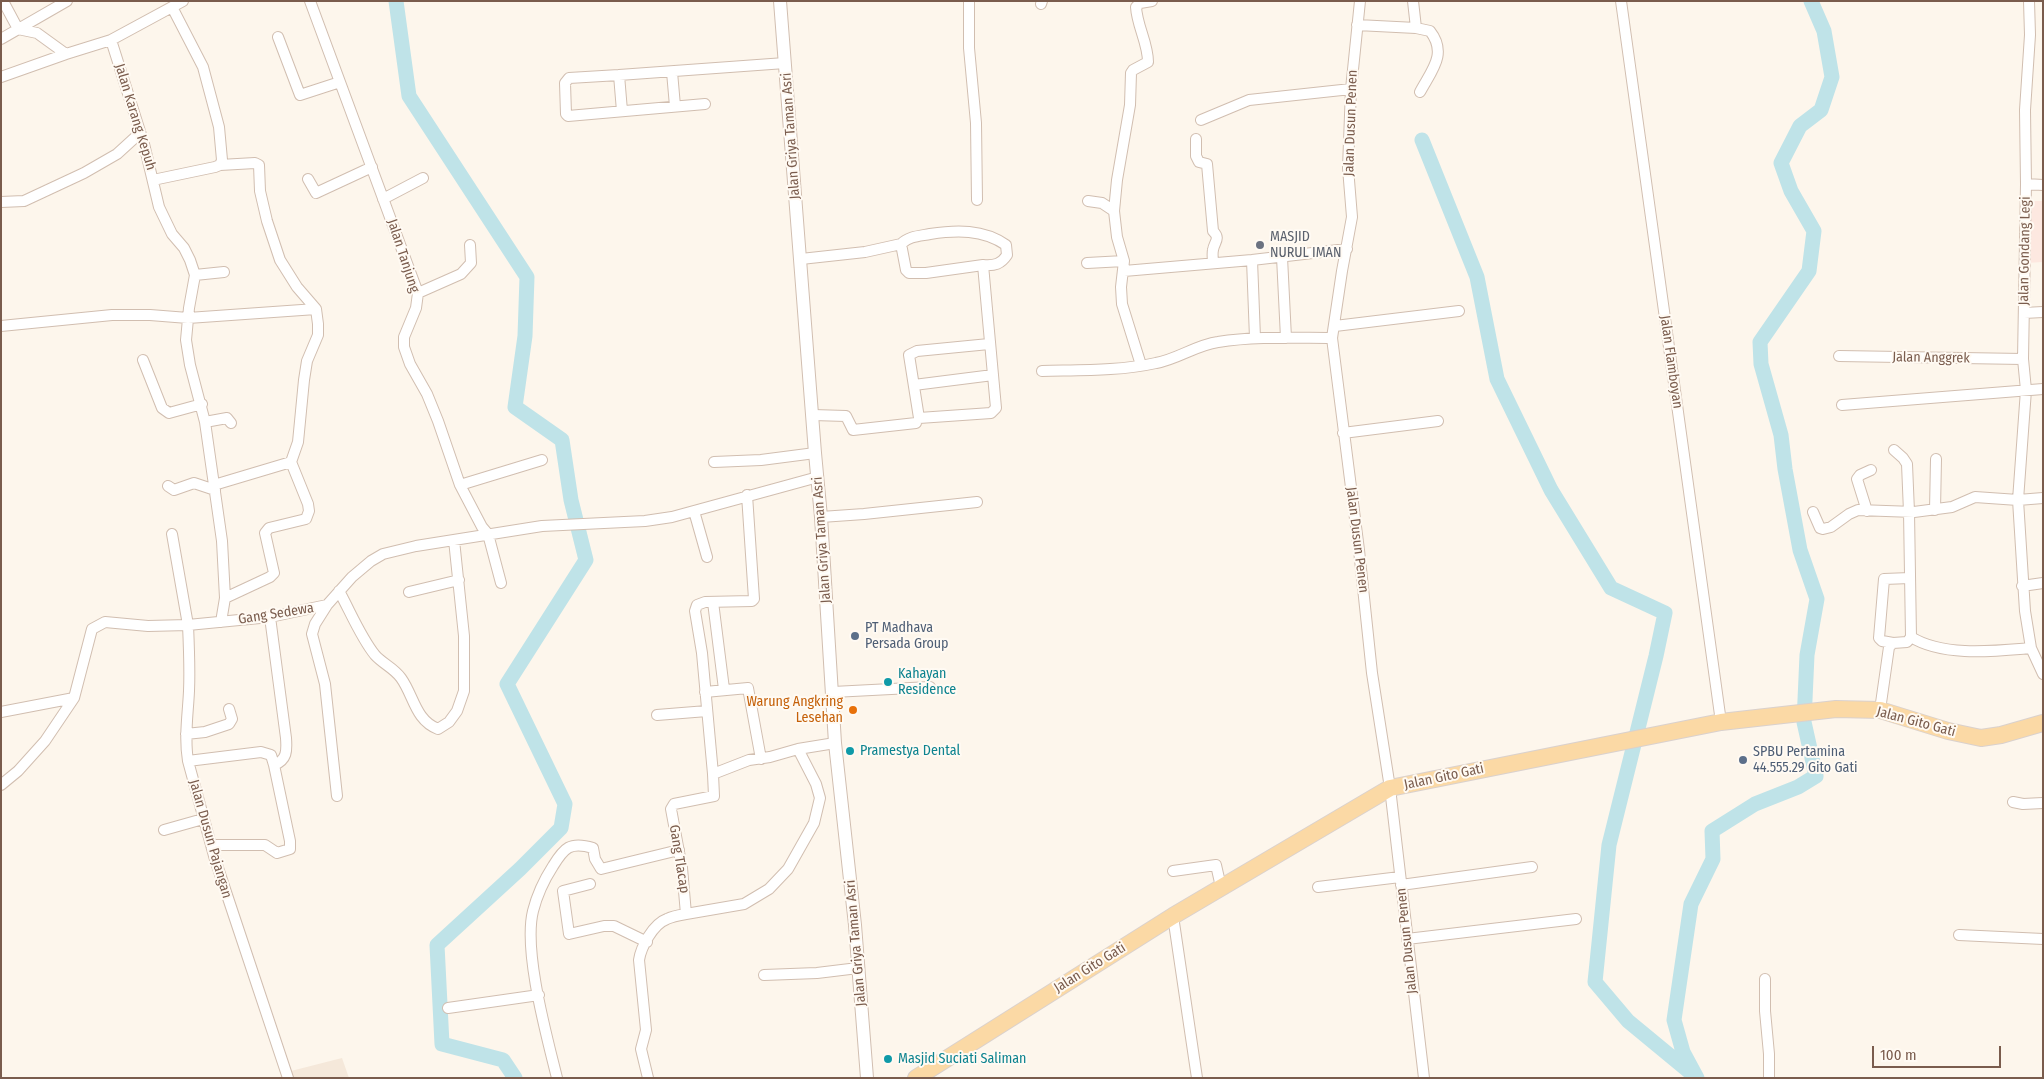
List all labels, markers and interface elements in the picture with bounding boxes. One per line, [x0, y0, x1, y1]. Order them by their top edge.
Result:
street label: Jalan Karang Kepuh [111, 62, 159, 172]
street label: Jalan Dusun Penen [1341, 69, 1361, 177]
street label: Jalan Griya Taman Asri [778, 72, 804, 200]
street label: Jalan Gondang Legi [2016, 196, 2034, 306]
street label: Jalan Tanjung [383, 217, 423, 295]
place label: MASJID NURUL IMAN [1270, 229, 1341, 262]
marker: MASJID NURUL IMAN [1254, 239, 1266, 251]
street label: Jalan Flamboyan [1656, 314, 1686, 410]
street label: Jalan Anggrek [1892, 349, 1970, 367]
street label: Jalan Griya Taman Asri [809, 476, 835, 604]
street label: Jalan Dusun Penen [1342, 486, 1372, 594]
street label: Gang Sedewa [237, 600, 315, 628]
place label: PT Madhava Persada Group [865, 620, 949, 652]
marker: PT Madhava Persada Group [849, 630, 861, 642]
place label: Kahayan Residence [898, 666, 956, 699]
marker: Kahayan Residence [882, 676, 894, 688]
place label: Warung Angkring Lesehan [746, 694, 843, 726]
street label: Jalan Gito Gati [1875, 703, 1957, 741]
marker: Warung Angkring Lesehan [847, 704, 859, 716]
place label: Pramestya Dental [860, 743, 960, 759]
place label: SPBU Pertamina 44.555.29 Gito Gati [1753, 744, 1857, 776]
marker: Pramestya Dental [844, 745, 856, 757]
marker: SPBU Pertamina 44.555.29 Gito Gati [1737, 754, 1749, 766]
street label: Jalan Gito Gati [1403, 760, 1485, 794]
street label: Jalan Dusun Pajangan [185, 778, 235, 900]
street label: Gang Tlacap [665, 824, 693, 894]
street label: Jalan Griya Taman Asri [842, 879, 870, 1007]
street label: Jalan Dusun Penen [1393, 887, 1421, 995]
street label: Jalan Gito Gati [1051, 939, 1129, 997]
scale bar [1874, 1036, 2003, 1068]
text: 100 m [1880, 1046, 1917, 1064]
place label: Masjid Suciati Saliman [898, 1051, 1026, 1067]
marker: Masjid Suciati Saliman [882, 1053, 894, 1065]

